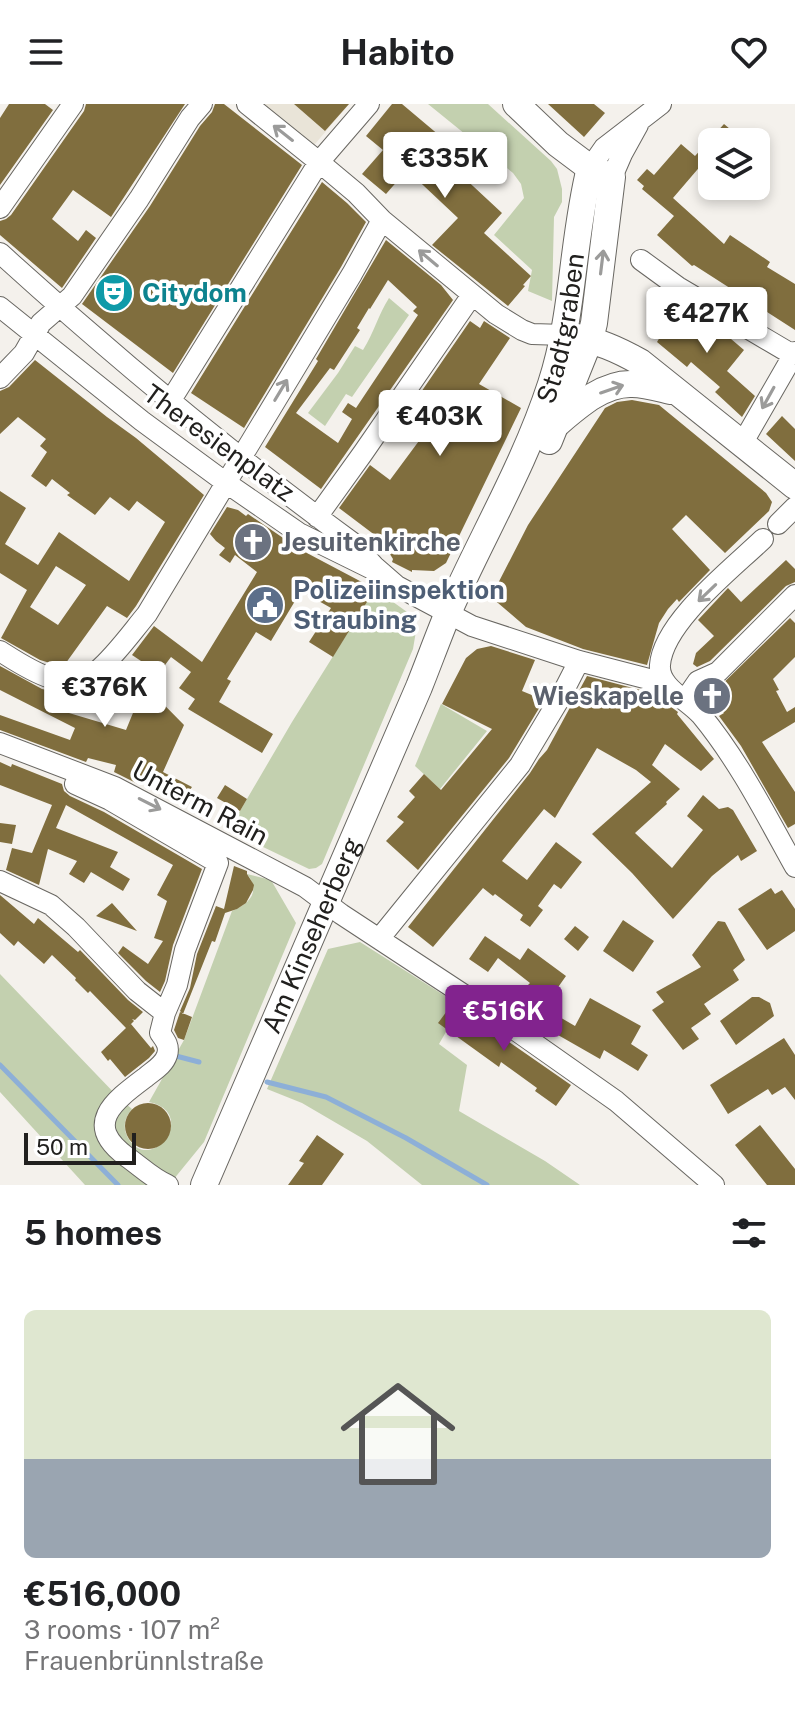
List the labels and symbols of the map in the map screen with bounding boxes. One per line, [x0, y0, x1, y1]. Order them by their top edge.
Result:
one-way arrow [273, 124, 294, 141]
pin: €335K [389, 132, 501, 200]
one-way arrow [418, 249, 439, 267]
one-way arrow [594, 249, 609, 276]
street label: Stadtgraben [530, 251, 590, 407]
theatre icon: Citydom [93, 272, 135, 314]
place label: Citydom [142, 277, 247, 308]
pin: €427K [651, 287, 763, 355]
street label: Theresienplatz [138, 378, 301, 508]
one-way arrow [273, 379, 290, 401]
one-way arrow [599, 380, 624, 395]
one-way arrow [760, 386, 776, 409]
pin: €403K [384, 390, 496, 458]
church icon: Jesuitenkirche [232, 521, 274, 563]
place label: Jesuitenkirche [281, 526, 461, 557]
place label: Polizeiinspektion Straubing [293, 574, 505, 635]
one-way arrow [697, 583, 717, 602]
public building icon: Polizeiinspektion Straubing [244, 584, 286, 626]
pin: €376K [49, 661, 161, 729]
church icon: Wieskapelle [691, 675, 733, 717]
place label: Wieskapelle [532, 680, 684, 711]
street label: Unterm Rain [127, 754, 273, 851]
one-way arrow [138, 797, 161, 812]
street label: Am Kinseherberg [255, 832, 367, 1038]
pin: €516K [448, 985, 560, 1053]
scale bar [24, 1129, 136, 1165]

